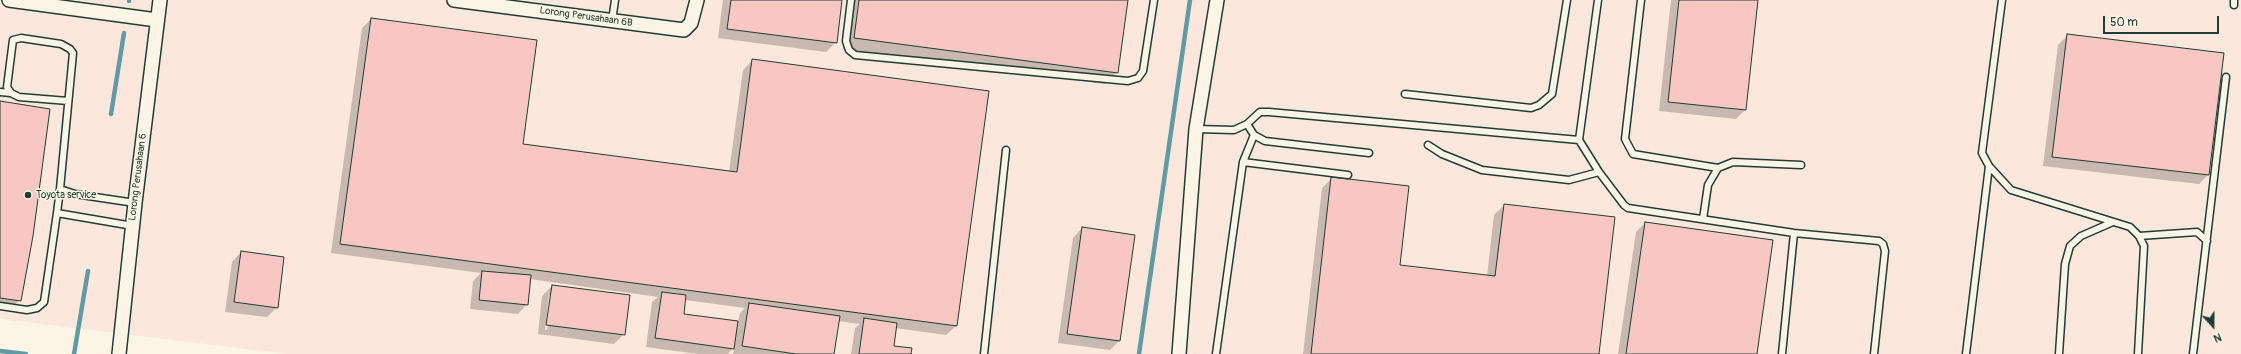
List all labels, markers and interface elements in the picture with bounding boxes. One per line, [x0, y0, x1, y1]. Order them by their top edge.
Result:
street label: Lorong Perusahaan 6B [539, 5, 633, 29]
scale bar [2105, 8, 2221, 34]
text: 50 m [2110, 15, 2138, 30]
street label: Lorong Perusahaan 6 [127, 133, 149, 221]
place label: Toyota service [36, 189, 96, 201]
marker: Toyota service [23, 190, 33, 200]
north arrow [2193, 306, 2233, 346]
text: N [2212, 330, 2223, 345]

